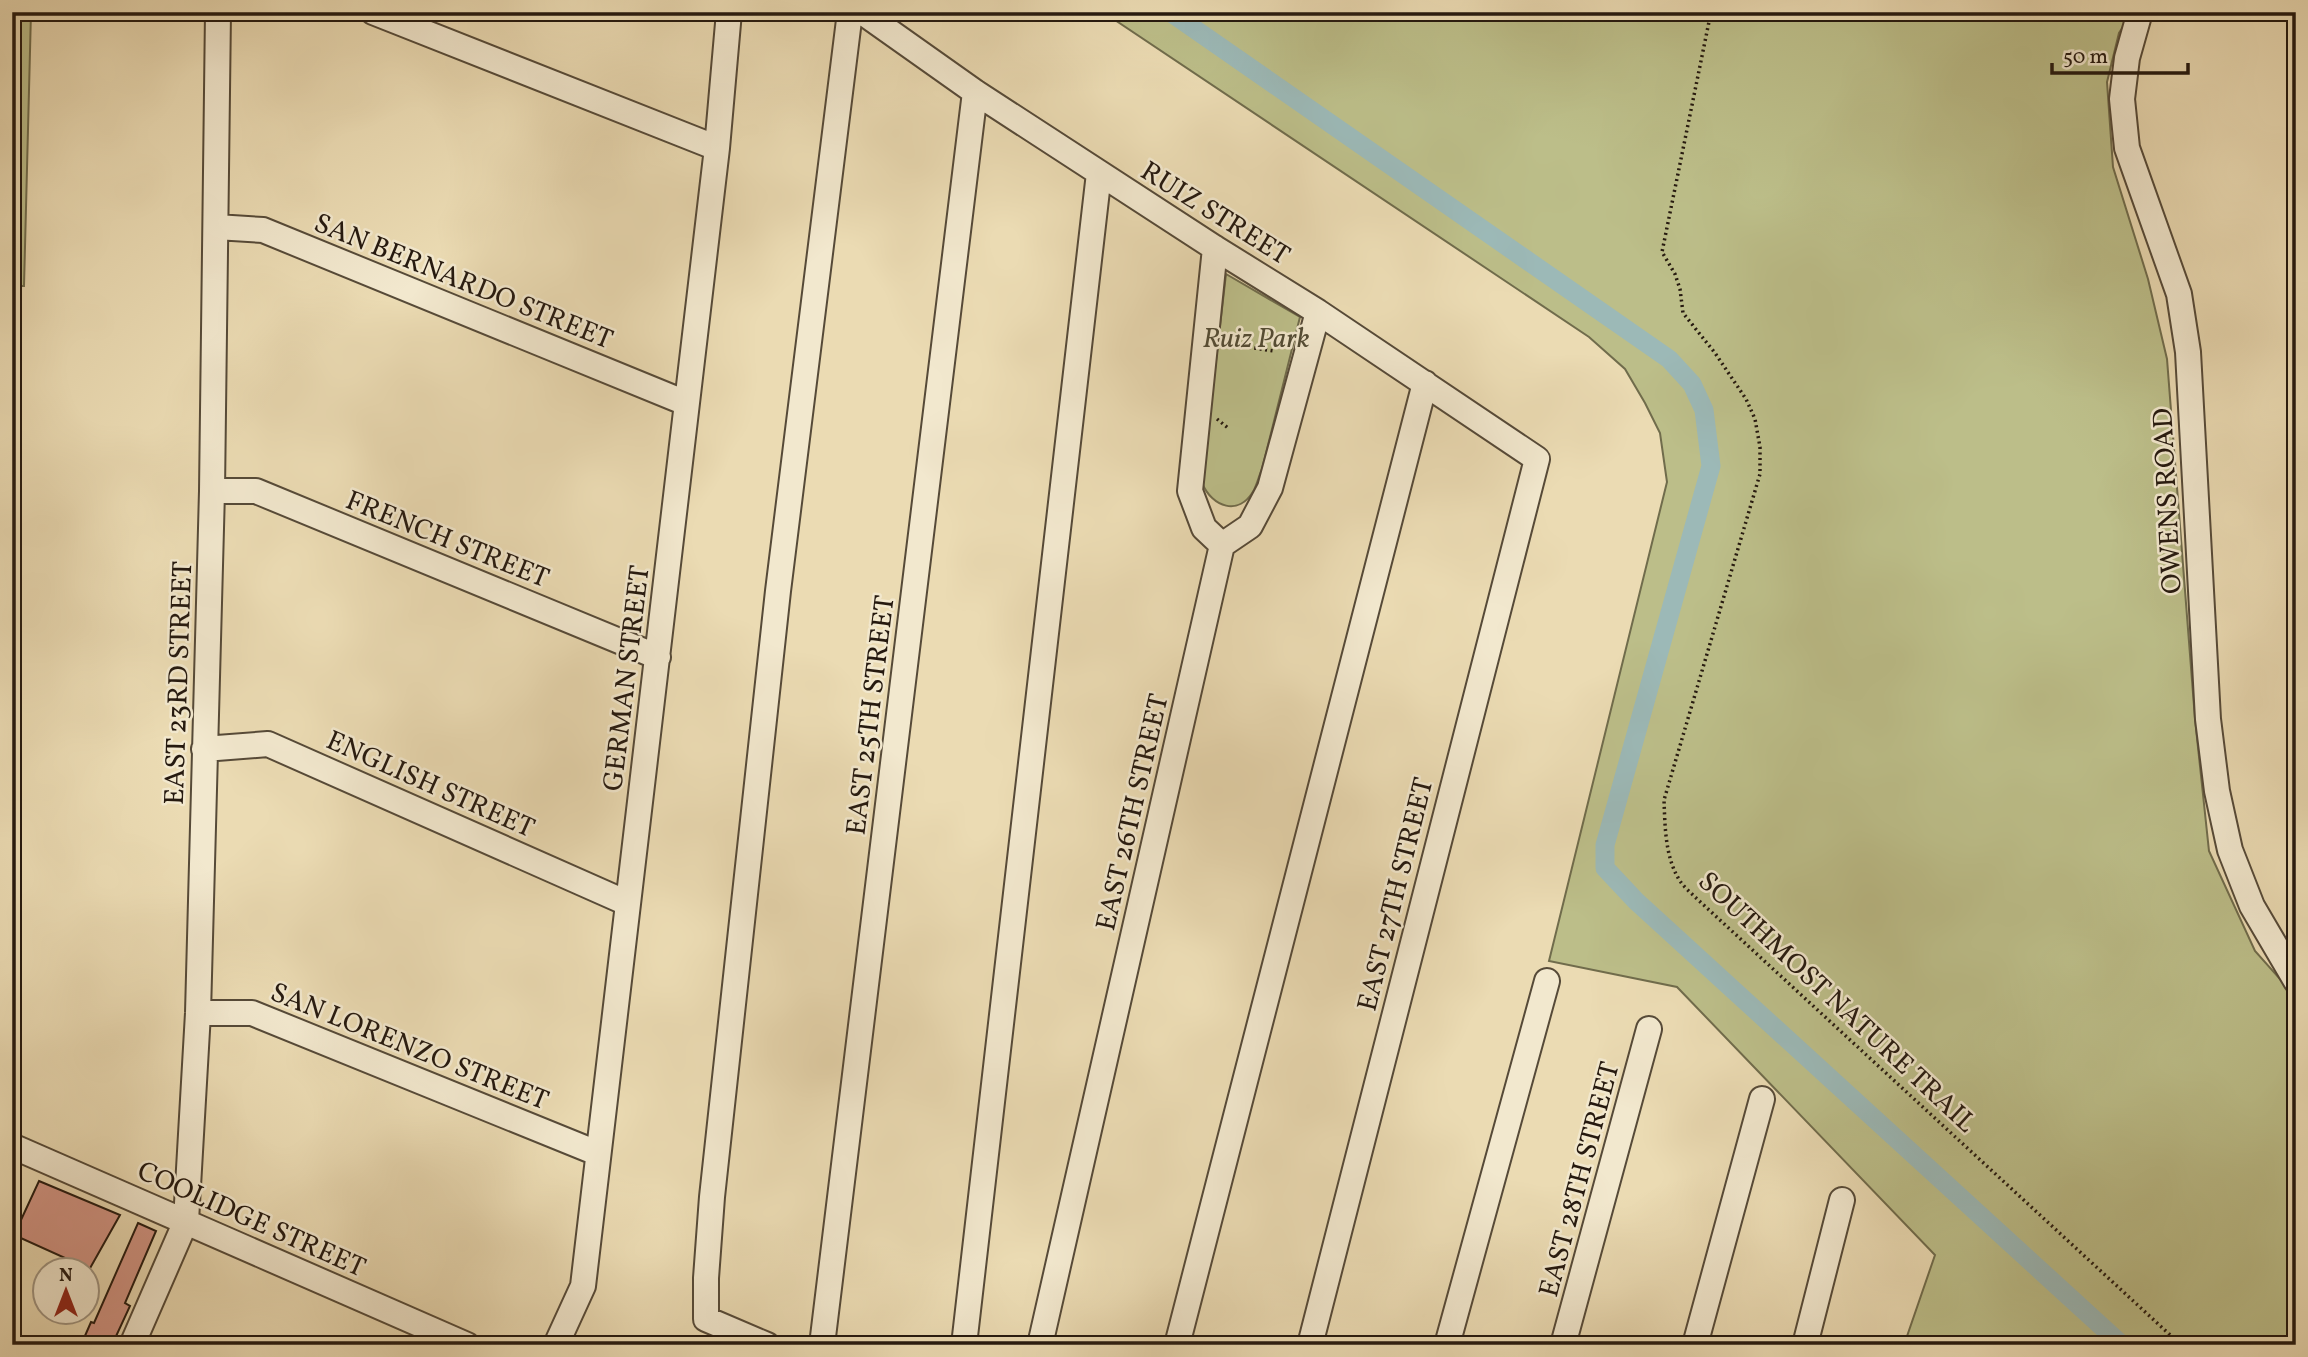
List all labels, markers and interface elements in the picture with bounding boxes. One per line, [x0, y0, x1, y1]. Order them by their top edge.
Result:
scale bar [2052, 32, 2189, 76]
text: 50 m [2063, 43, 2108, 72]
street label: RUIZ STREET [1132, 153, 1297, 276]
street label: SAN BERNARDO STREET [308, 204, 618, 360]
park label: Ruiz Park [1202, 320, 1310, 359]
street label: OWENS ROAD [2144, 407, 2193, 595]
street label: FRENCH STREET [340, 482, 555, 599]
street label: EAST 23RD STREET [156, 560, 203, 806]
street label: GERMAN STREET [594, 563, 661, 793]
street label: EAST 25TH STREET [837, 593, 906, 837]
street label: EAST 26TH STREET [1087, 690, 1180, 935]
street label: ENGLISH STREET [320, 722, 540, 849]
street label: EAST 27TH STREET [1349, 774, 1444, 1016]
street label: SOUTHMOST NATURE TRAIL [1689, 863, 1984, 1143]
street label: SAN LORENZO STREET [264, 974, 554, 1121]
street label: EAST 28TH STREET [1530, 1058, 1631, 1302]
street label: COOLIDGE STREET [131, 1152, 371, 1288]
north arrow [32, 1256, 102, 1326]
text: N [59, 1263, 73, 1289]

